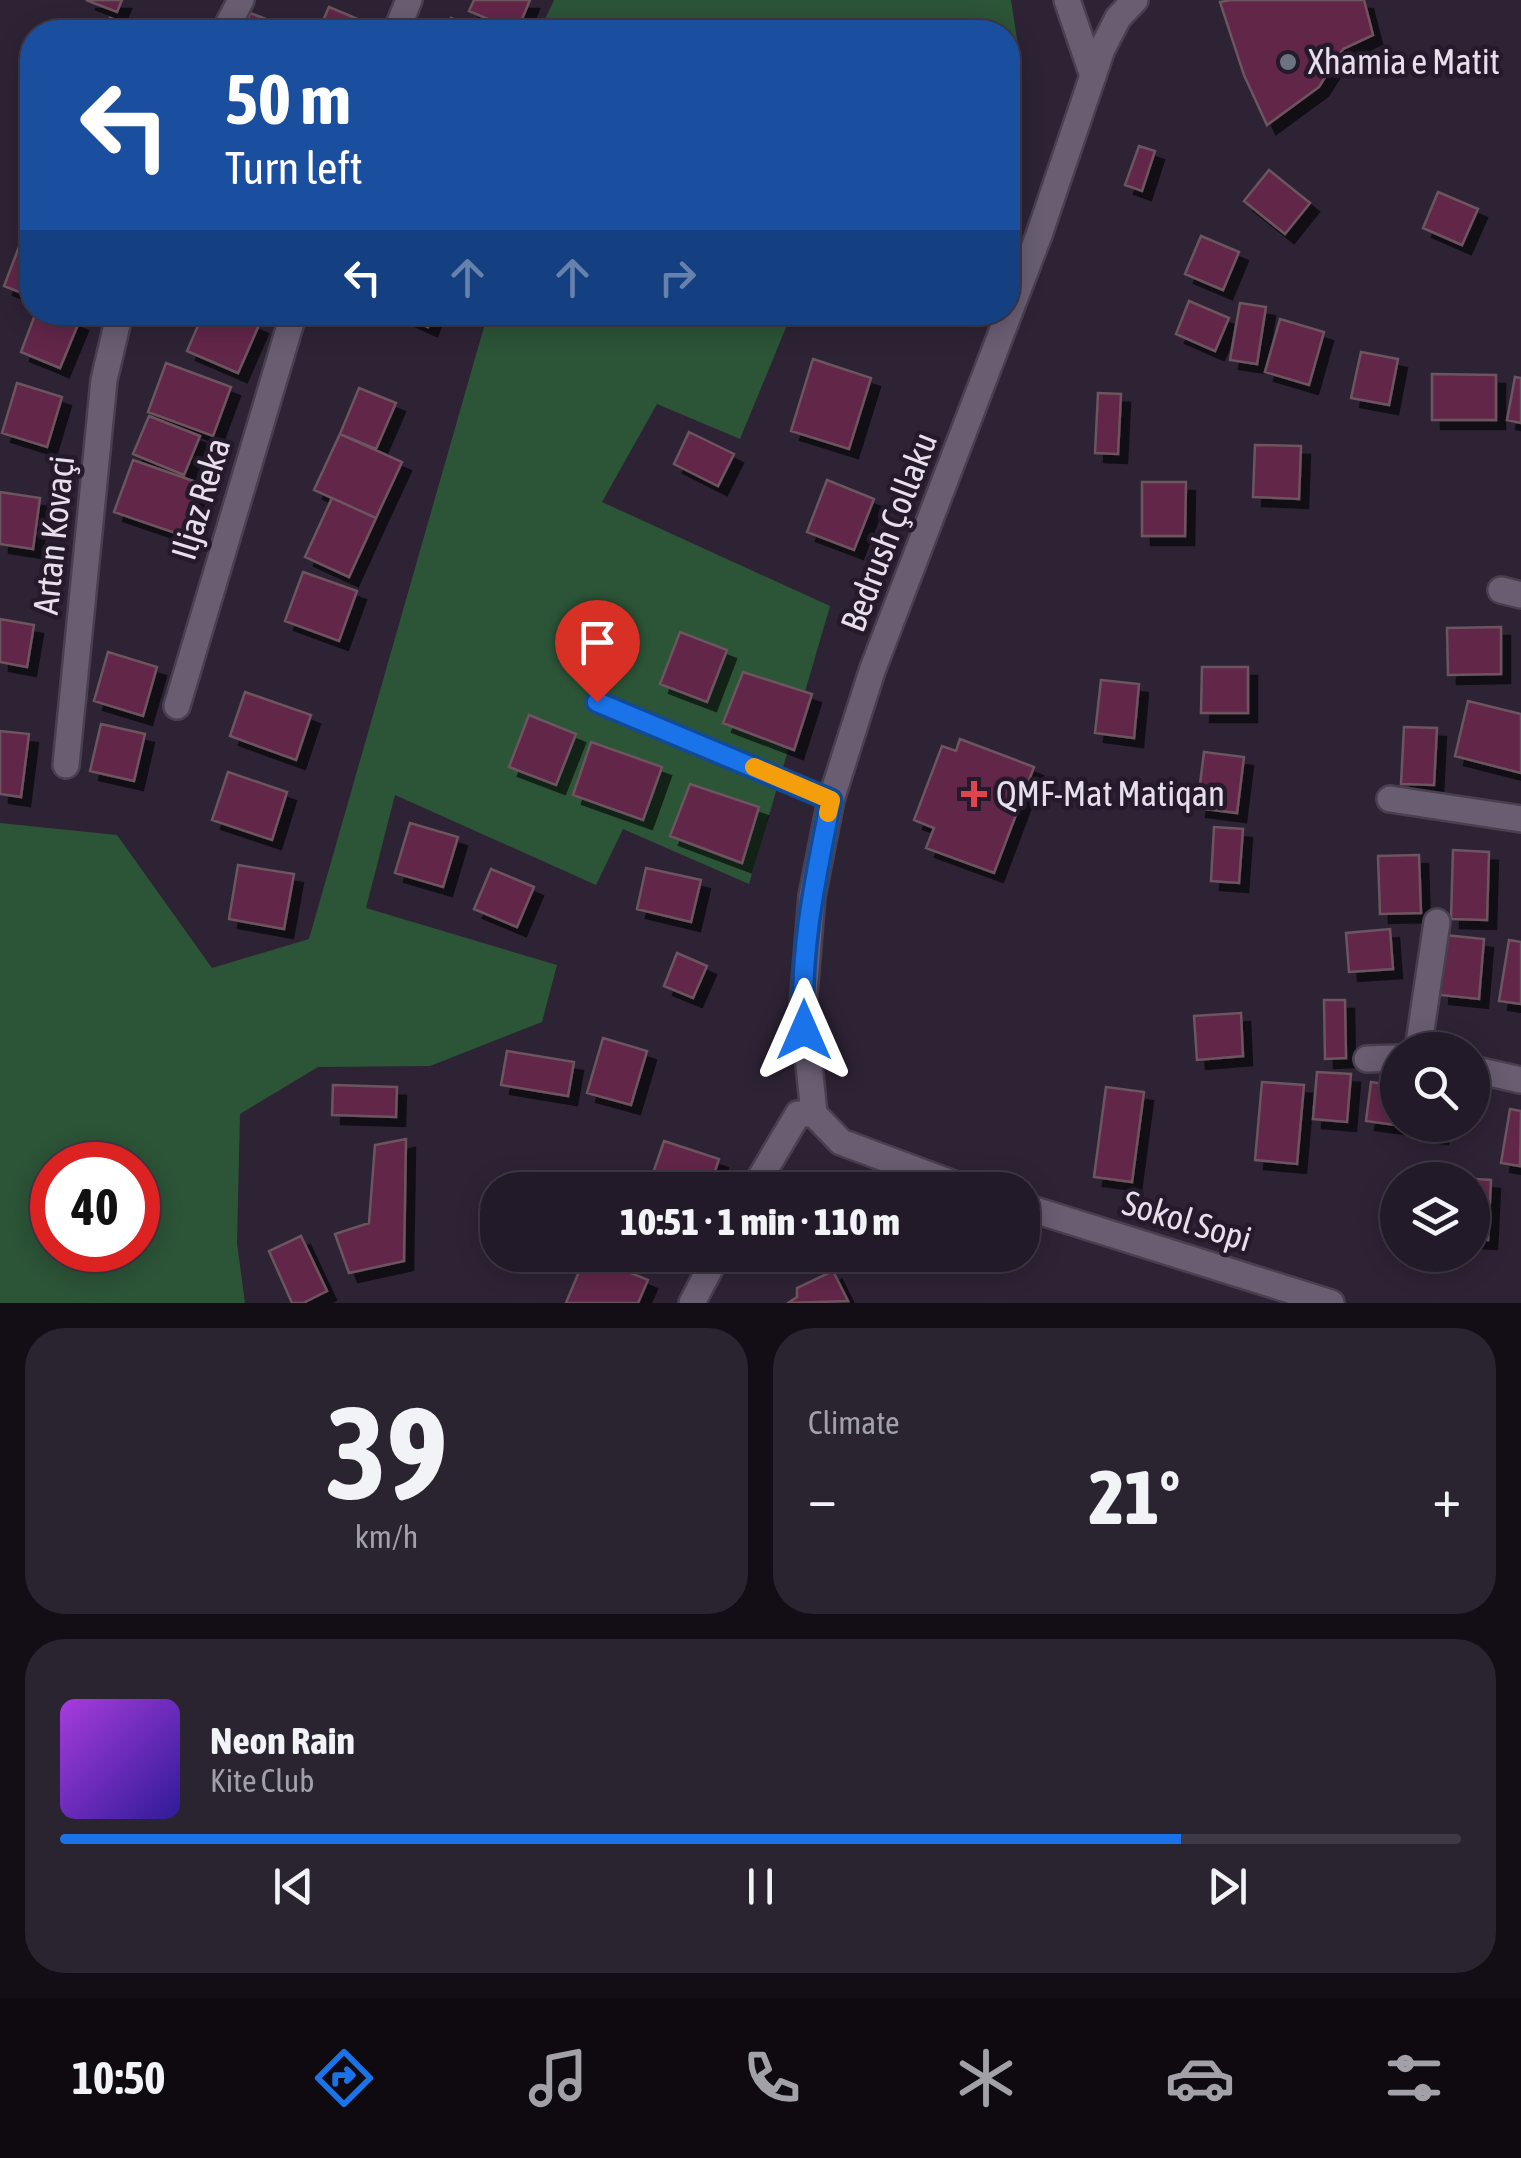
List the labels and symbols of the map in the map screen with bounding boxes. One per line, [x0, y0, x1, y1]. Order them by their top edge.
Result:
place label: Xhamia e Matit [1308, 41, 1500, 81]
marker: Xhamia e Matit [1277, 51, 1299, 73]
street label: Bedrush Çollaku [832, 427, 944, 637]
street label: Iljaz Reka [163, 433, 237, 564]
street label: Artan Kovaçi [25, 454, 81, 616]
pin [555, 600, 640, 703]
place label: QMF-Mat Matiqan [996, 773, 1225, 813]
marker: QMF-Mat Matiqan [961, 781, 987, 807]
position arrow [752, 978, 856, 1082]
speed limit sign: 40 [30, 1142, 160, 1272]
street label: Sokol Sopi [1118, 1182, 1256, 1258]

